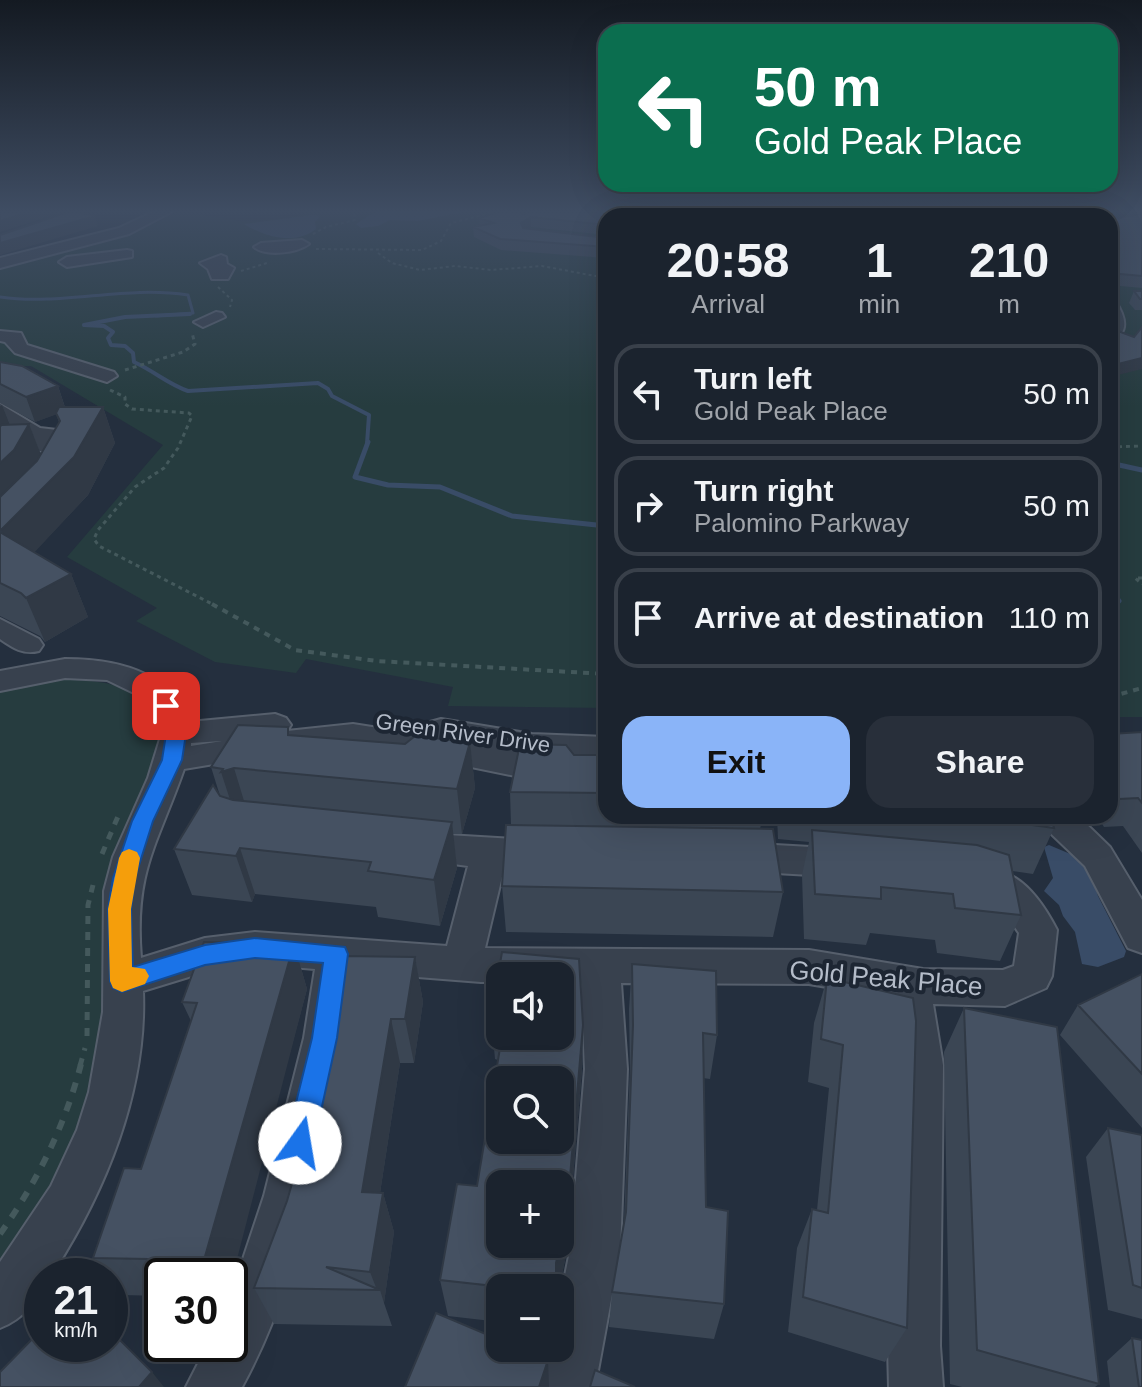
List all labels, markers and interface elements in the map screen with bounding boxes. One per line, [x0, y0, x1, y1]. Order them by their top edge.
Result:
text: 50 m [754, 55, 882, 118]
icon: left [622, 56, 726, 160]
text: Gold Peak Place [754, 121, 1022, 162]
text: 20:58 [667, 234, 790, 287]
text: 1 [866, 234, 893, 287]
text: 210 [969, 234, 1049, 287]
text: Arrival [691, 289, 765, 319]
text: min [858, 289, 900, 319]
text: m [998, 289, 1020, 319]
text: Turn left [694, 362, 812, 395]
icon: left [626, 372, 670, 416]
text: 50 m [1023, 377, 1090, 410]
text: Gold Peak Place [694, 396, 888, 426]
text: Turn right [694, 474, 833, 507]
icon: right [626, 484, 670, 528]
text: 50 m [1023, 489, 1090, 522]
text: Palomino Parkway [694, 508, 909, 538]
icon: arrive [626, 596, 670, 640]
text: Arrive at destination [694, 601, 984, 634]
text: 110 m [1009, 601, 1090, 634]
pin [132, 672, 200, 740]
icon: arrive [144, 684, 188, 728]
street label: Green River Drive [374, 708, 552, 758]
button: Exit [622, 716, 850, 808]
button: Share [866, 716, 1094, 808]
street label: Gold Peak Place [788, 955, 984, 1001]
map controls [486, 962, 574, 1362]
button: sound [486, 962, 574, 1050]
button: search [486, 1066, 574, 1154]
position arrow [258, 1101, 342, 1185]
button: + [486, 1170, 574, 1258]
speed limit sign: 30 [144, 1258, 248, 1362]
button: − [486, 1274, 574, 1362]
text: 21 [54, 1278, 98, 1322]
text: km/h [54, 1319, 98, 1341]

